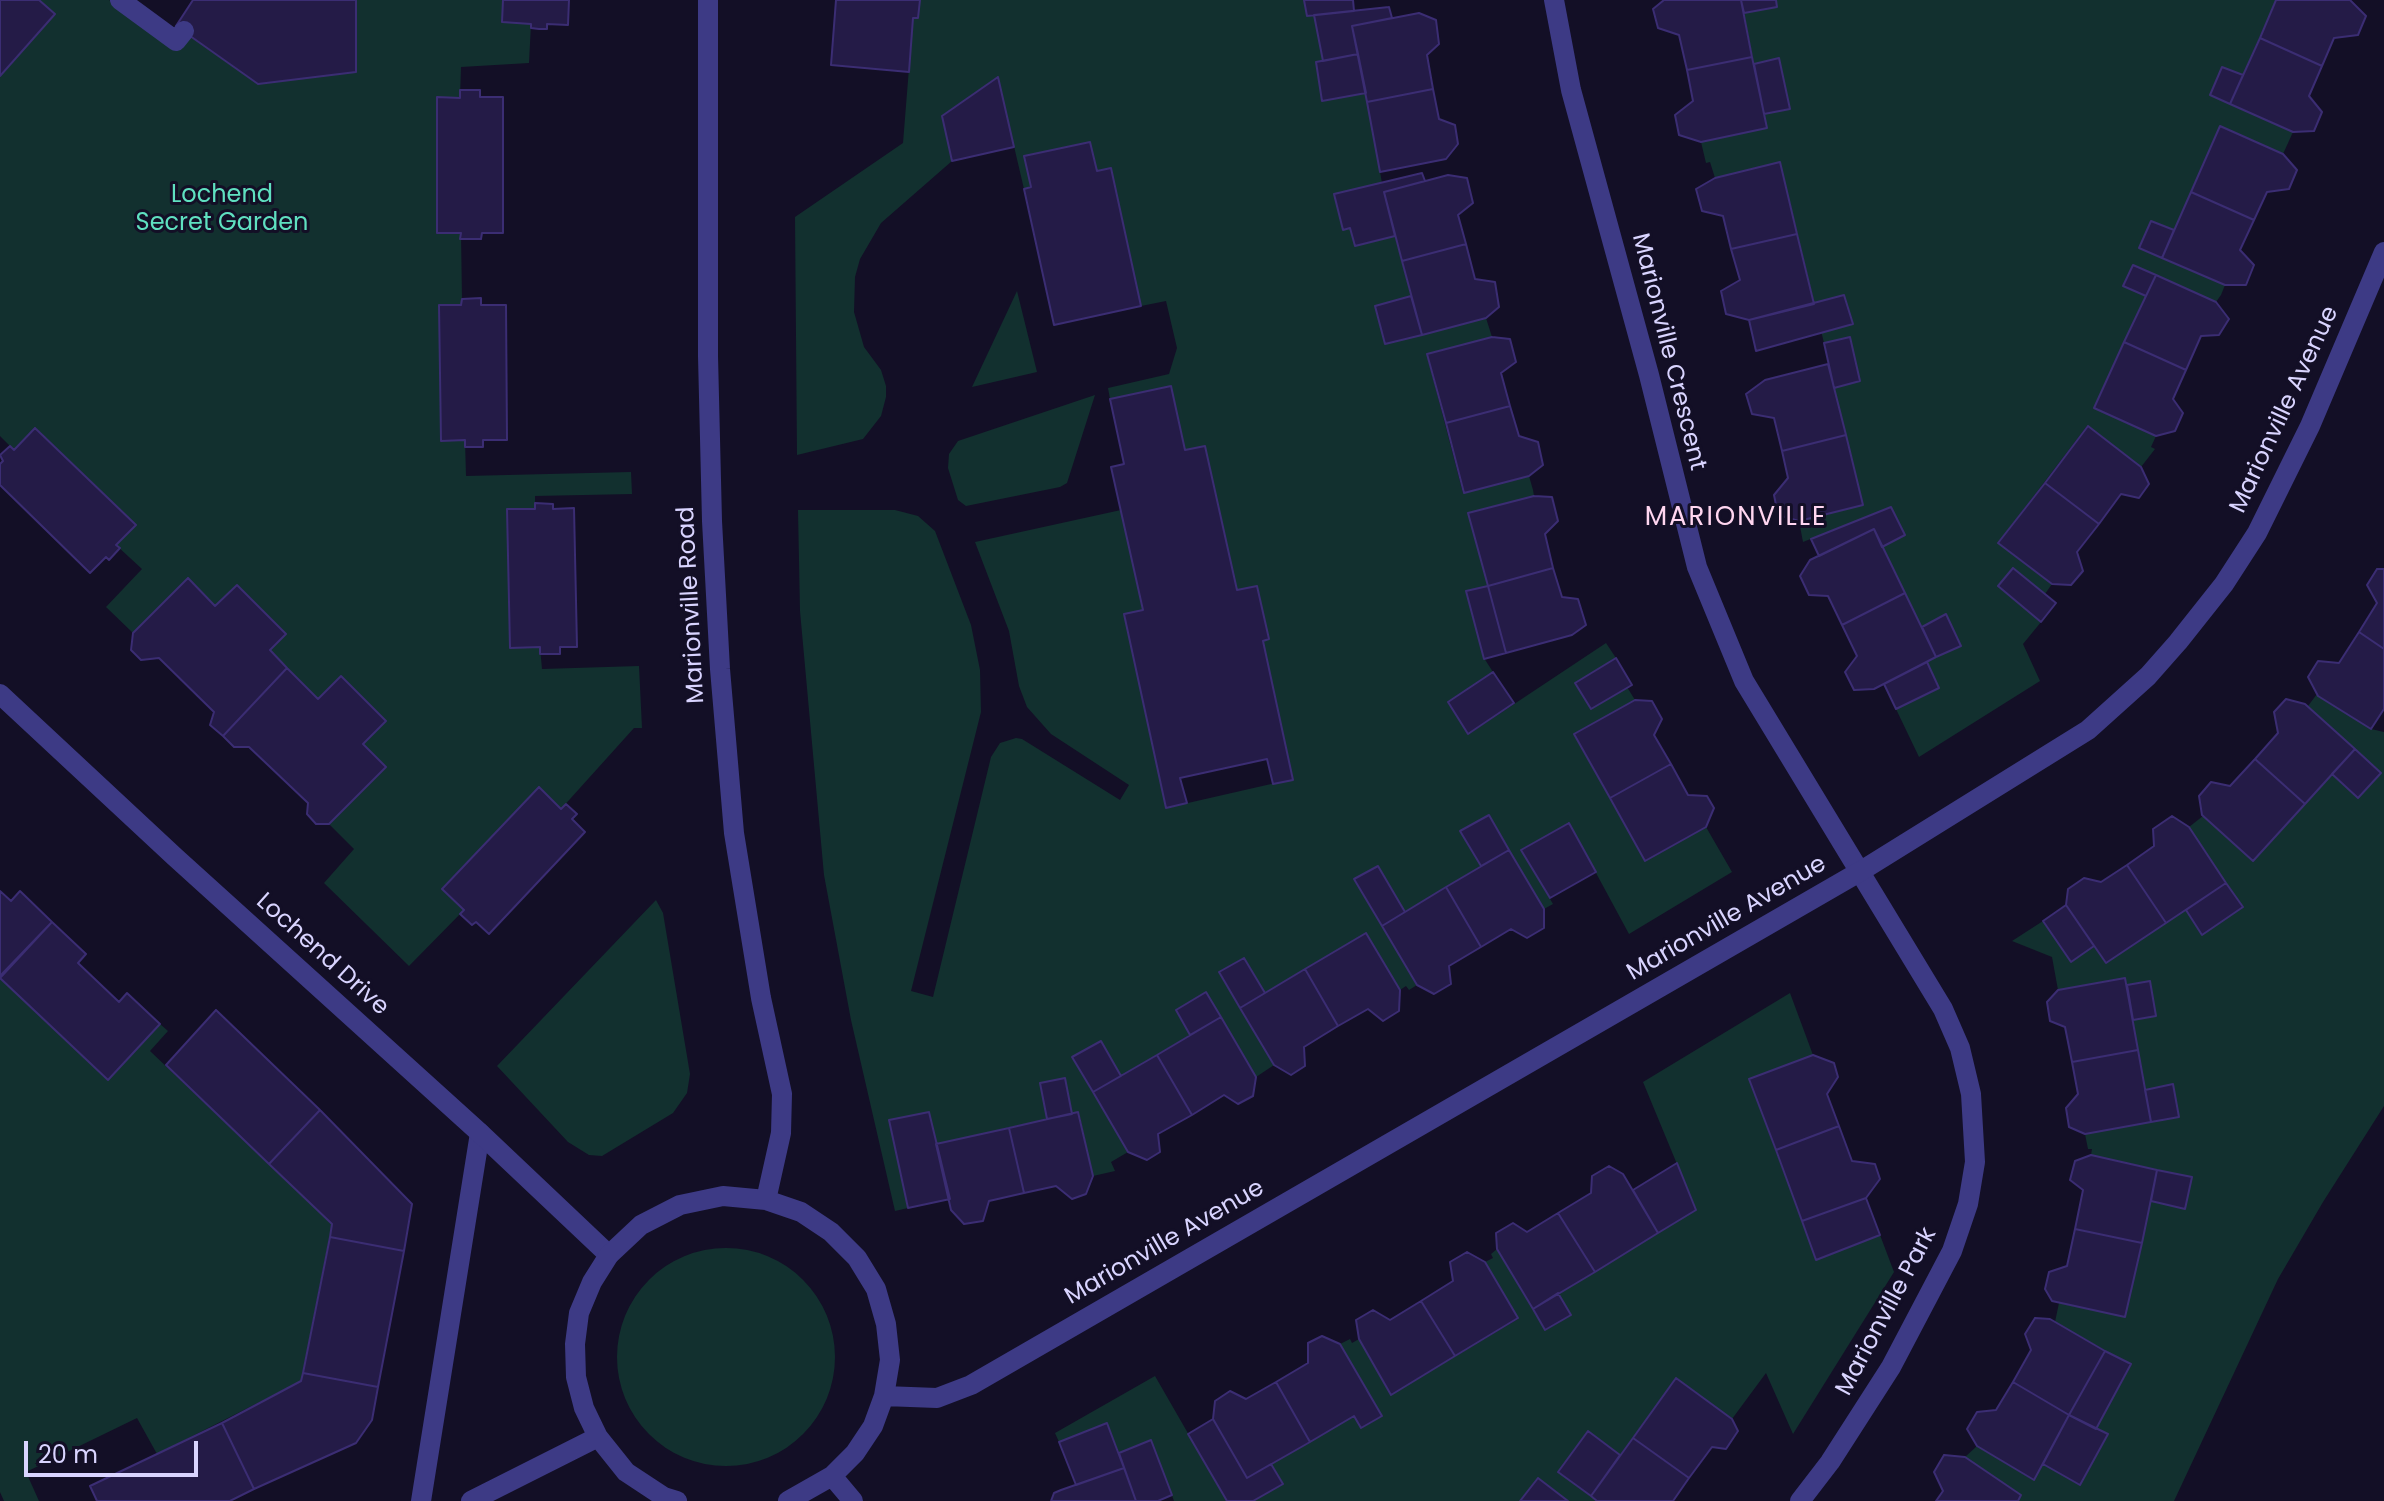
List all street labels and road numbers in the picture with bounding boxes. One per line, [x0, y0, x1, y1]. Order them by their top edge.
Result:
street label: Marionville Crescent [1625, 230, 1711, 474]
street label: Marionville Avenue [2224, 302, 2346, 518]
street label: Marionville Road [672, 506, 712, 704]
street label: Marionville Avenue [1622, 850, 1832, 988]
street label: Lochend Drive [250, 888, 394, 1022]
street label: Marionville Avenue [1060, 1174, 1270, 1312]
street label: Marionville Park [1831, 1223, 1943, 1401]

